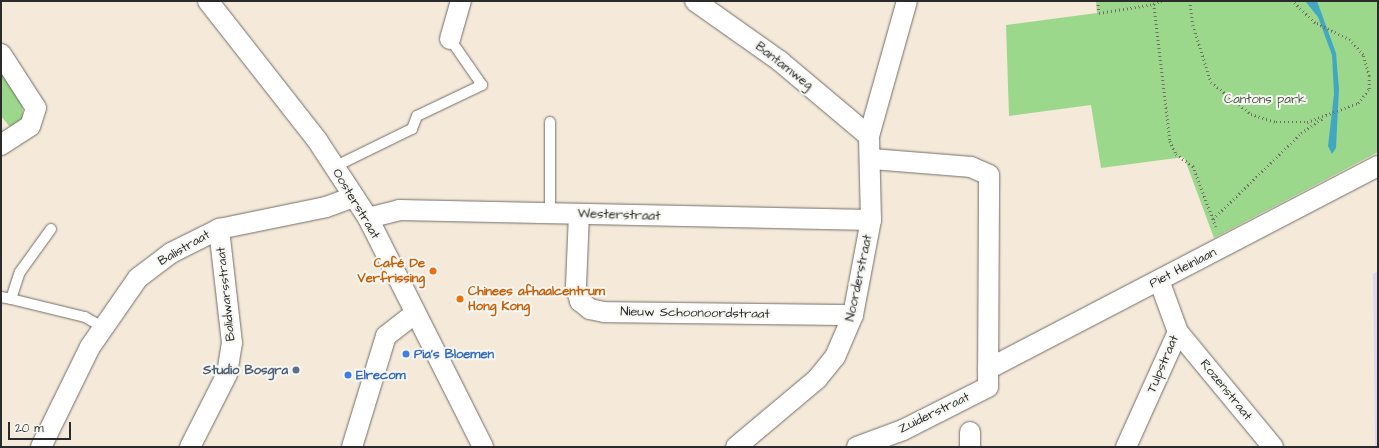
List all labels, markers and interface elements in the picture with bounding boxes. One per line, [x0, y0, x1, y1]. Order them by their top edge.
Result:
street label: Bantamweg [752, 39, 816, 93]
park label: Cantons park [1224, 91, 1306, 107]
street label: Oosterstraat [329, 166, 383, 242]
street label: Westerstraat [577, 206, 661, 224]
street label: Balistraat [155, 227, 213, 269]
street label: Noorderstraat [842, 233, 876, 323]
street label: Piet Heinlaan [1147, 245, 1219, 291]
street label: Balidwarsstraat [213, 246, 239, 342]
place label: Café De Verfrissing [358, 256, 425, 287]
marker: Café De Verfrissing [428, 266, 438, 276]
place label: Chinees afhaalcentrum Hong Kong [468, 284, 605, 315]
marker: Chinees afhaalcentrum Hong Kong [455, 294, 465, 304]
street label: Nieuw Schoonoordstraat [620, 304, 770, 322]
street label: Tulpstraat [1144, 333, 1182, 395]
place label: Pia's Bloemen [414, 346, 494, 362]
marker: Pia's Bloemen [401, 349, 411, 359]
street label: Rozenstraat [1197, 356, 1255, 424]
place label: Studio Bosgra [203, 362, 288, 378]
marker: Studio Bosgra [291, 365, 301, 375]
place label: Elrecom [356, 367, 406, 383]
marker: Elrecom [343, 370, 353, 380]
street label: Zuiderstraat [896, 389, 972, 437]
scale bar [10, 414, 73, 440]
text: 20 m [15, 420, 44, 437]

